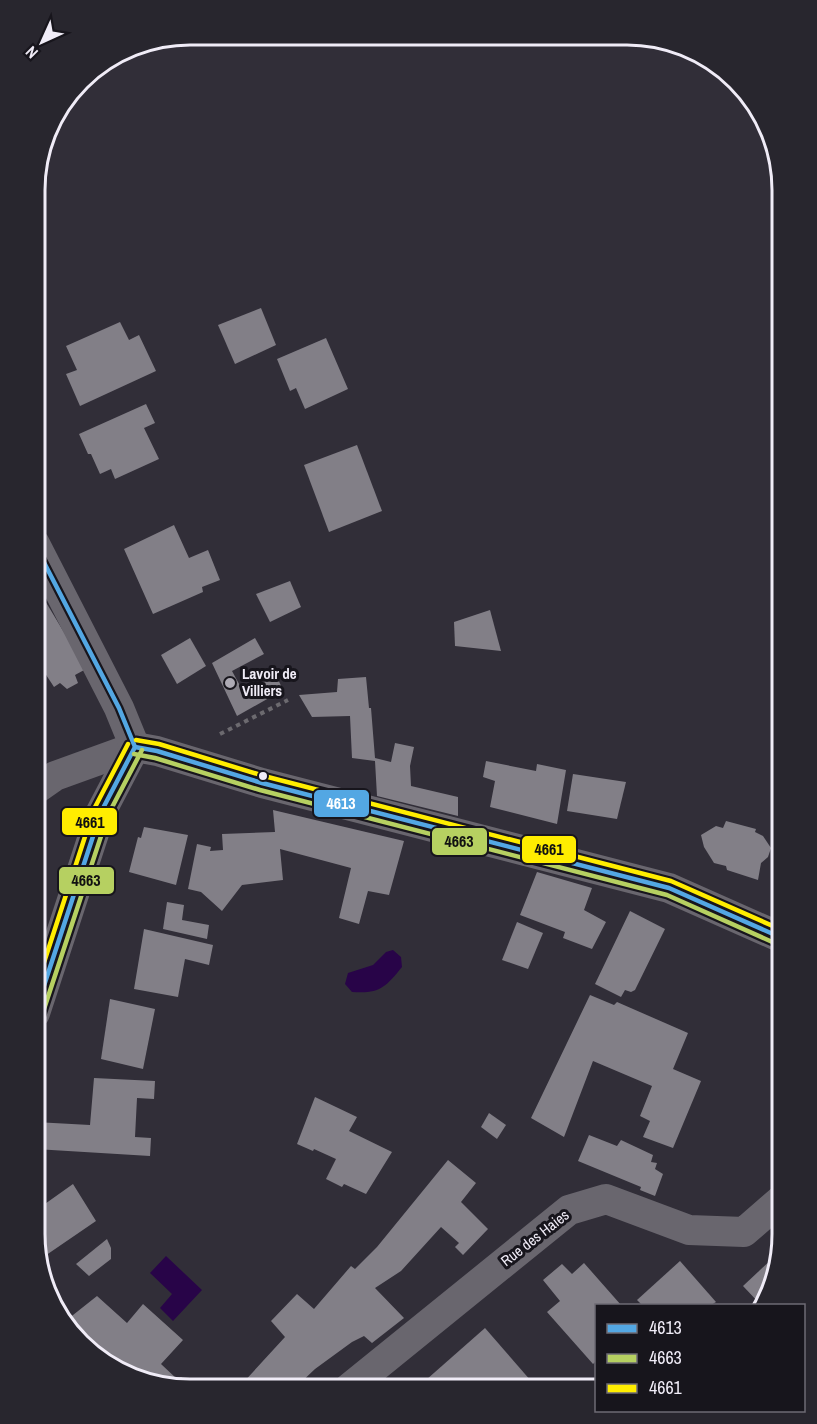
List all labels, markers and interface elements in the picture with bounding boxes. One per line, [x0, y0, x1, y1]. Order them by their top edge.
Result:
north arrow [12, 12, 72, 72]
text: N [20, 41, 43, 64]
place label: Lavoir de Villiers [242, 663, 297, 701]
marker: Lavoir de Villiers [223, 676, 237, 690]
unlabelled marker [257, 770, 269, 782]
line badge: 4613 [313, 789, 370, 818]
text: 4613 [326, 792, 356, 814]
line badge: 4661 [61, 807, 118, 836]
text: 4661 [75, 811, 105, 833]
line badge: 4663 [431, 827, 488, 856]
text: 4663 [444, 830, 474, 852]
line badge: 4661 [521, 835, 577, 864]
text: 4661 [534, 838, 564, 860]
line badge: 4663 [58, 866, 115, 895]
text: 4663 [71, 869, 101, 891]
street label: Rue des Haies [496, 1204, 573, 1271]
legend [595, 1304, 805, 1412]
text: 4613 [649, 1315, 682, 1340]
text: 4663 [649, 1345, 682, 1370]
text: 4661 [649, 1375, 683, 1400]

